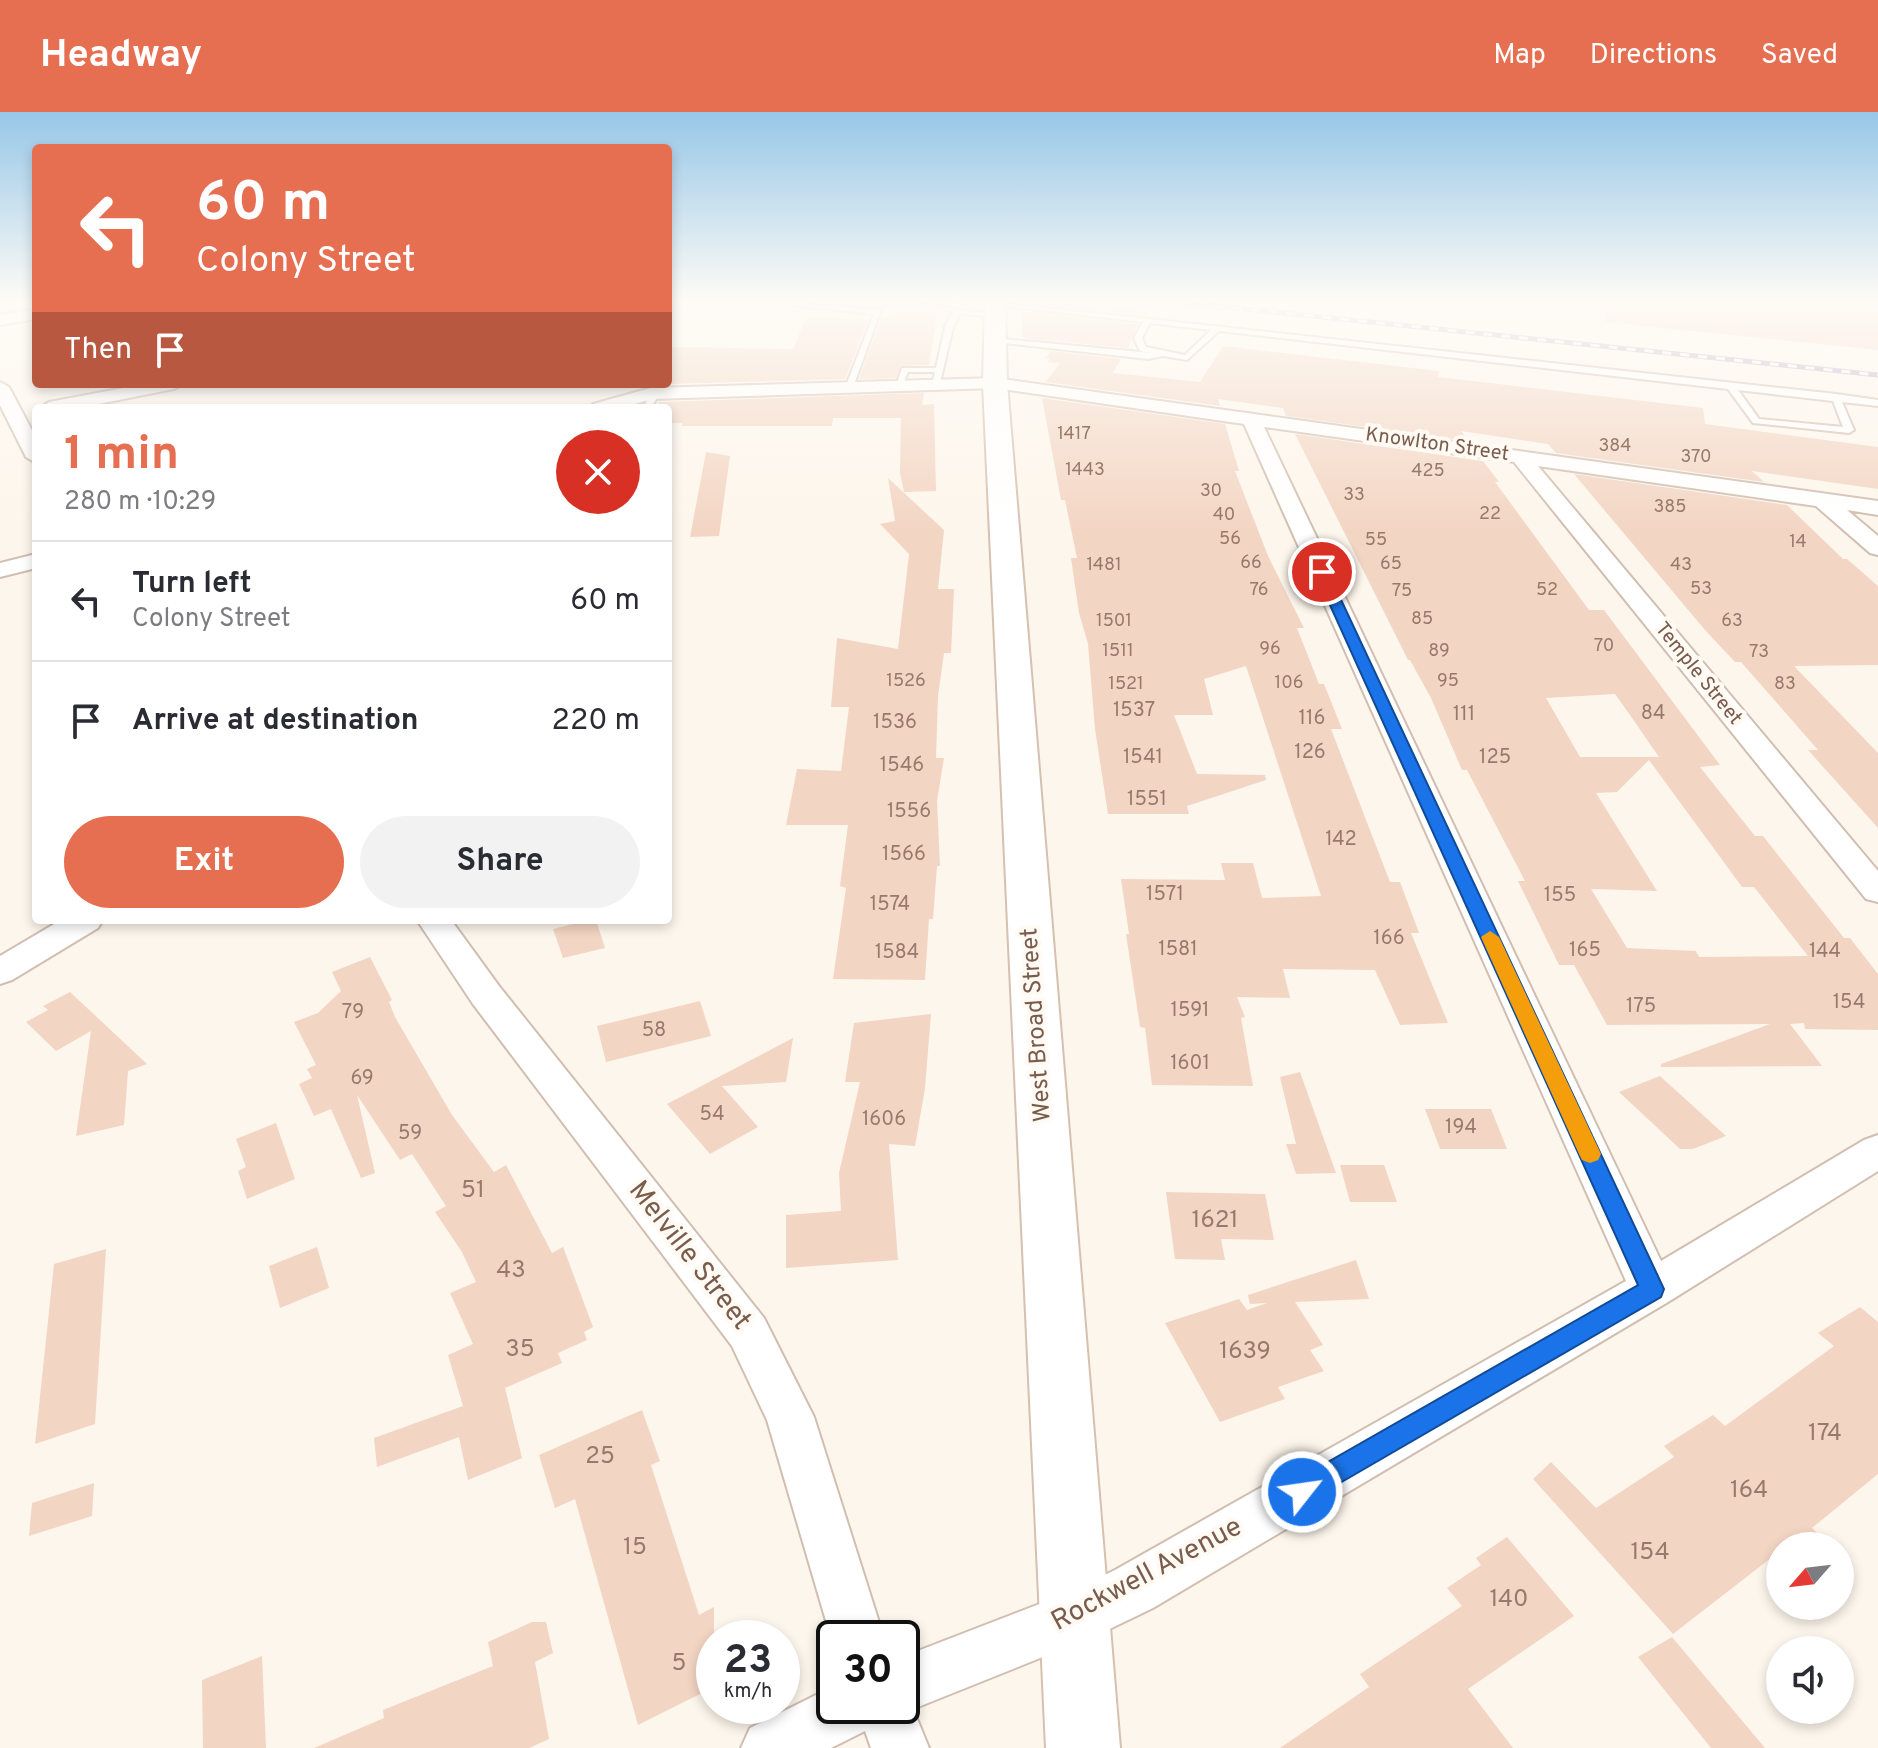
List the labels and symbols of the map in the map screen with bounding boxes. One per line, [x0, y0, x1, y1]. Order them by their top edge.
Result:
street label: Knowlton Street [1364, 422, 1510, 468]
house number: 1417 [1057, 423, 1091, 446]
house number: 384 [1598, 435, 1632, 458]
house number: 370 [1680, 446, 1712, 469]
house number: 1443 [1065, 459, 1105, 482]
house number: 425 [1411, 460, 1445, 483]
house number: 30 [1200, 480, 1222, 503]
house number: 33 [1343, 484, 1365, 507]
house number: 385 [1653, 496, 1687, 519]
house number: 22 [1479, 503, 1501, 526]
house number: 40 [1213, 504, 1235, 527]
house number: 56 [1219, 528, 1241, 551]
house number: 55 [1365, 529, 1387, 552]
house number: 14 [1789, 531, 1807, 554]
pin [1288, 538, 1356, 606]
house number: 66 [1240, 552, 1262, 575]
house number: 65 [1380, 553, 1402, 576]
house number: 1481 [1086, 554, 1122, 577]
house number: 43 [1670, 554, 1692, 577]
house number: 53 [1690, 578, 1712, 601]
house number: 76 [1249, 579, 1269, 602]
house number: 52 [1536, 579, 1558, 602]
house number: 75 [1392, 580, 1412, 603]
house number: 85 [1411, 608, 1433, 631]
house number: 1501 [1096, 610, 1132, 633]
house number: 63 [1721, 610, 1743, 633]
street label: Temple Street [1649, 617, 1747, 731]
house number: 70 [1594, 635, 1614, 658]
house number: 96 [1259, 638, 1281, 661]
house number: 1511 [1102, 640, 1134, 663]
house number: 89 [1428, 640, 1450, 663]
house number: 73 [1749, 641, 1769, 664]
house number: 1526 [886, 670, 926, 693]
house number: 95 [1437, 670, 1459, 693]
house number: 106 [1274, 672, 1304, 695]
house number: 1521 [1108, 673, 1144, 696]
house number: 83 [1774, 673, 1796, 696]
house number: 1537 [1113, 698, 1155, 724]
house number: 84 [1641, 701, 1665, 727]
house number: 111 [1453, 702, 1475, 728]
house number: 116 [1299, 706, 1325, 732]
house number: 1536 [873, 710, 917, 736]
house number: 126 [1294, 740, 1326, 766]
house number: 1541 [1123, 745, 1163, 771]
house number: 125 [1479, 745, 1511, 771]
house number: 1546 [880, 753, 924, 779]
house number: 1551 [1127, 787, 1167, 813]
house number: 1556 [887, 799, 931, 825]
house number: 142 [1325, 827, 1357, 853]
house number: 1566 [882, 842, 926, 868]
house number: 1571 [1146, 882, 1184, 908]
house number: 155 [1544, 883, 1576, 909]
house number: 1574 [870, 892, 910, 918]
house number: 166 [1373, 926, 1405, 952]
street label: West Broad Street [1015, 927, 1059, 1123]
house number: 1581 [1158, 937, 1198, 963]
house number: 165 [1569, 938, 1601, 964]
house number: 144 [1809, 939, 1841, 965]
house number: 1584 [875, 940, 919, 966]
house number: 154 [1833, 990, 1865, 1016]
house number: 175 [1626, 994, 1656, 1020]
house number: 1591 [1170, 998, 1210, 1024]
house number: 79 [342, 1000, 364, 1026]
house number: 58 [642, 1018, 666, 1044]
house number: 1601 [1170, 1051, 1210, 1077]
house number: 69 [350, 1066, 374, 1092]
house number: 54 [699, 1102, 725, 1128]
house number: 1606 [862, 1107, 906, 1133]
house number: 194 [1445, 1115, 1477, 1141]
house number: 59 [398, 1121, 422, 1147]
street label: Melville Street [619, 1174, 759, 1338]
house number: 51 [461, 1176, 485, 1206]
house number: 1621 [1192, 1206, 1238, 1236]
house number: 43 [496, 1256, 526, 1286]
house number: 35 [505, 1335, 535, 1365]
house number: 1639 [1219, 1337, 1271, 1367]
house number: 174 [1808, 1419, 1842, 1449]
house number: 25 [585, 1442, 615, 1472]
position arrow [1260, 1450, 1344, 1534]
house number: 164 [1730, 1476, 1768, 1506]
street label: Rockwell Avenue [1045, 1510, 1249, 1640]
north arrow [1766, 1532, 1854, 1620]
house number: 15 [623, 1533, 647, 1563]
house number: 154 [1630, 1538, 1670, 1568]
house number: 140 [1490, 1585, 1528, 1615]
speed limit sign: 30 [816, 1620, 920, 1724]
house number: 5 [672, 1649, 686, 1679]

